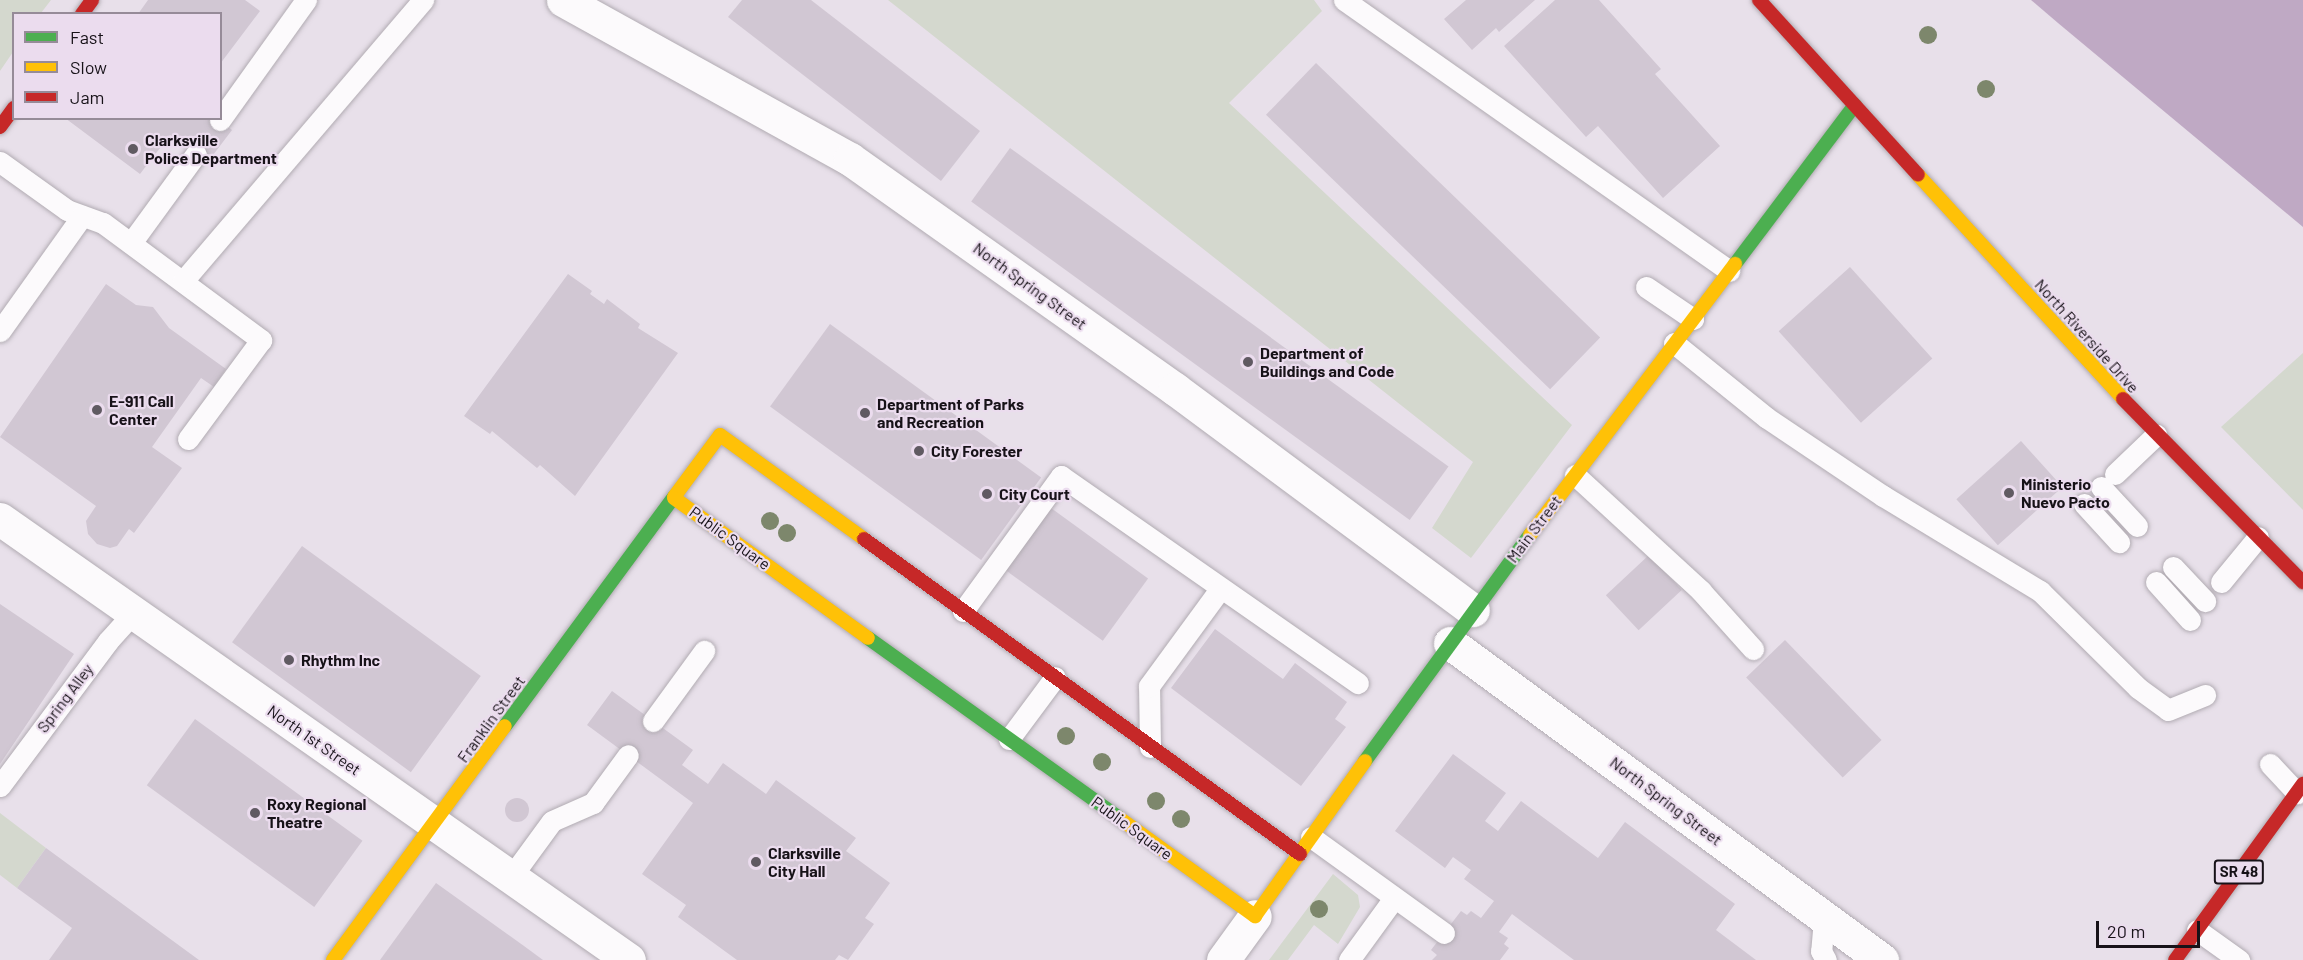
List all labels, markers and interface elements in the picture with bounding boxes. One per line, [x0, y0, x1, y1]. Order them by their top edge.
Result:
legend [12, 12, 222, 120]
text: Fast [70, 26, 104, 48]
text: Slow [70, 56, 107, 78]
text: Jam [70, 86, 104, 108]
place label: Clarksville Police Department [145, 130, 277, 168]
marker: Clarksville Police Department [126, 142, 140, 156]
street label: North Spring Street [970, 238, 1090, 334]
street label: North Riverside Drive [2031, 275, 2143, 397]
place label: Department of Buildings and Code [1260, 343, 1394, 381]
marker: Department of Buildings and Code [1241, 355, 1255, 369]
place label: E-911 Call Center [109, 391, 174, 429]
place label: Department of Parks and Recreation [877, 394, 1024, 432]
marker: E-911 Call Center [90, 403, 104, 417]
marker: Department of Parks and Recreation [858, 406, 872, 420]
place label: City Forester [931, 441, 1022, 461]
marker: City Forester [912, 444, 926, 458]
place label: Ministerio Nuevo Pacto [2021, 474, 2110, 512]
place label: City Court [999, 484, 1070, 504]
marker: Ministerio Nuevo Pacto [2002, 486, 2016, 500]
marker: City Court [980, 487, 994, 501]
street label: Main Street [1503, 492, 1565, 566]
street label: Public Square [686, 502, 774, 574]
place label: Rhythm Inc [301, 650, 380, 670]
marker: Rhythm Inc [282, 653, 296, 667]
street label: Spring Alley [33, 660, 97, 736]
street label: Franklin Street [453, 672, 529, 766]
street label: North 1st Street [264, 701, 364, 779]
street label: North Spring Street [1606, 753, 1726, 849]
street label: Public Square [1088, 792, 1176, 864]
place label: Roxy Regional Theatre [267, 794, 366, 832]
marker: Roxy Regional Theatre [248, 806, 262, 820]
place label: Clarksville City Hall [768, 843, 841, 881]
marker: Clarksville City Hall [749, 855, 763, 869]
road number: SR 48 [2214, 860, 2264, 884]
scale bar [2099, 909, 2202, 947]
text: 20 m [2107, 920, 2145, 942]

